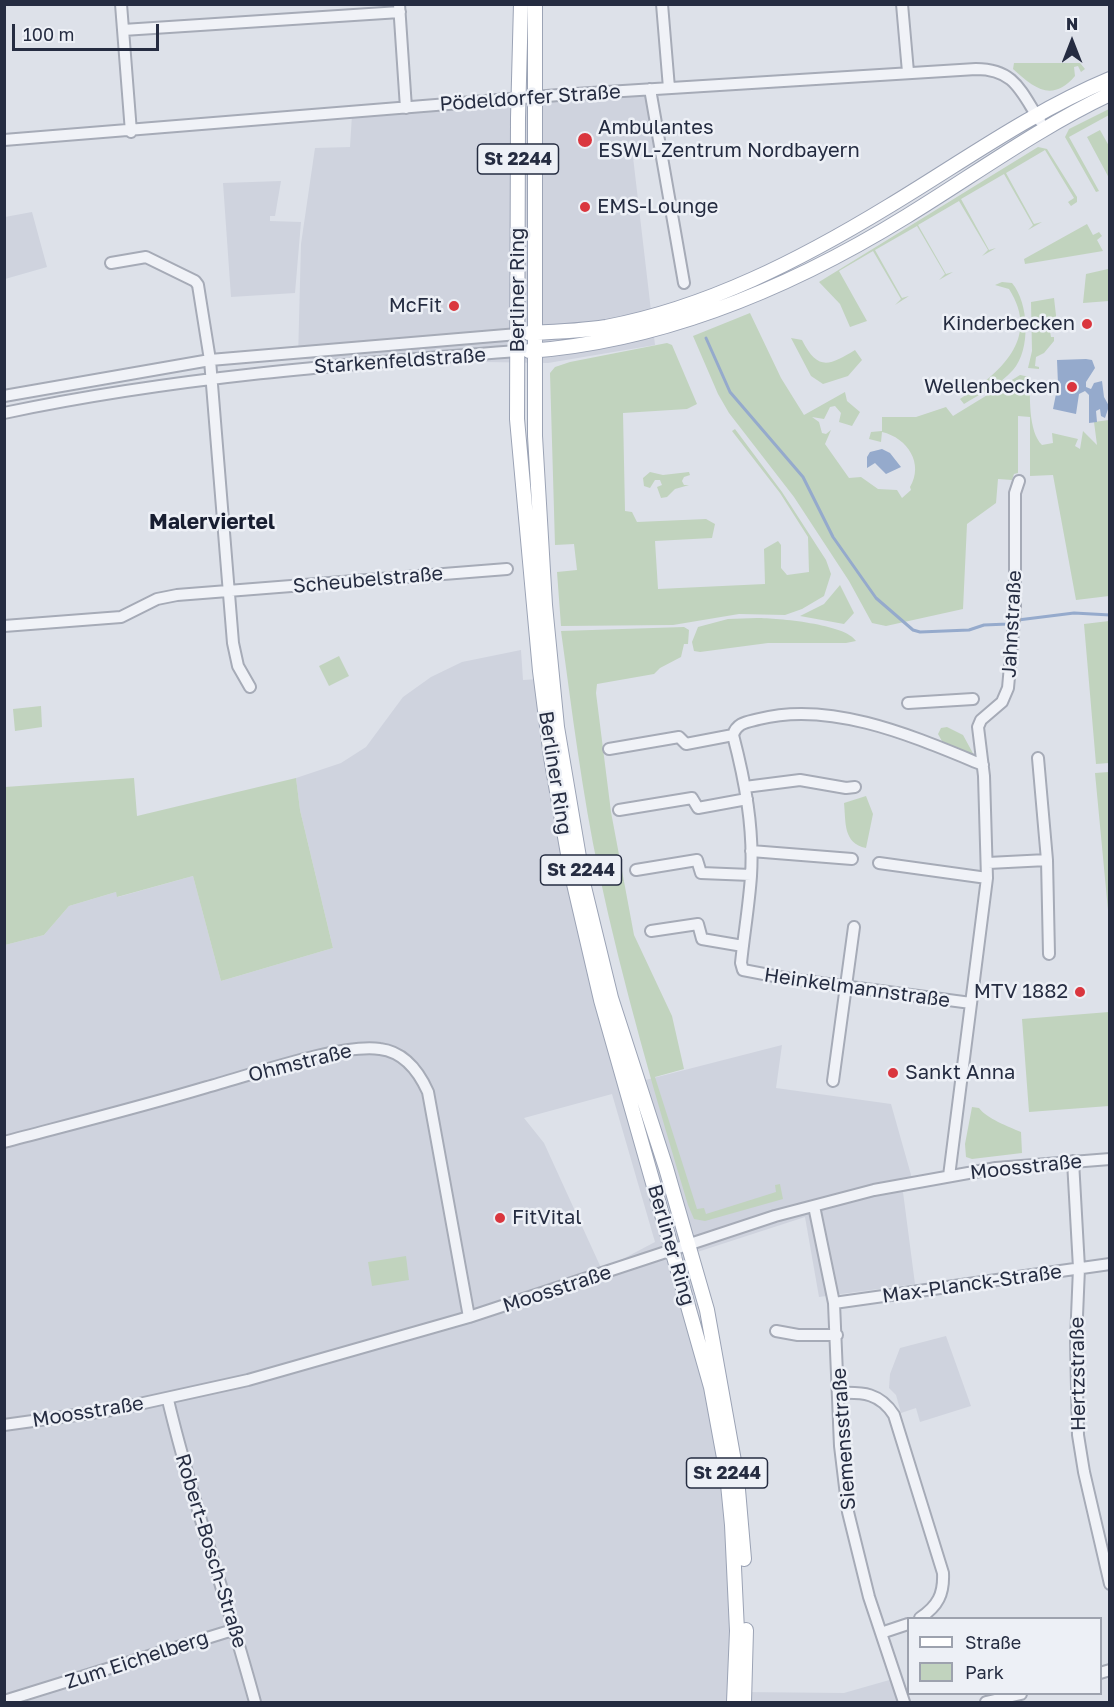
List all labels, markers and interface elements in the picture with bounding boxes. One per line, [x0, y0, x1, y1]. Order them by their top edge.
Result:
scale bar [15, 12, 162, 50]
north arrow [1042, 12, 1102, 72]
text: N [1066, 14, 1078, 34]
text: 100 m [23, 23, 74, 45]
street label: Pödeldorfer Straße [439, 80, 621, 116]
place label: Ambulantes ESWL-Zentrum Nordbayern [598, 116, 860, 163]
marker: Ambulantes ESWL-Zentrum Nordbayern [576, 131, 594, 149]
road number: St 2244 [478, 144, 558, 174]
place label: EMS-Lounge [597, 195, 718, 219]
marker: EMS-Lounge [578, 200, 592, 214]
street label: Berliner Ring [506, 228, 530, 352]
place label: McFit [389, 294, 442, 318]
marker: McFit [447, 299, 461, 313]
place label: Kinderbecken [942, 312, 1075, 336]
marker: Kinderbecken [1080, 317, 1094, 331]
street label: Starkenfeldstraße [313, 343, 487, 379]
place label: Wellenbecken [924, 375, 1060, 399]
marker: Wellenbecken [1065, 380, 1079, 394]
district label: Malerviertel [149, 509, 275, 535]
street label: Scheubelstraße [292, 561, 444, 599]
street label: Jahnstraße [997, 570, 1027, 678]
street label: Berliner Ring [533, 709, 577, 837]
road number: St 2244 [540, 855, 622, 885]
street label: Heinkelmannstraße [762, 963, 952, 1013]
place label: MTV 1882 [974, 980, 1068, 1004]
marker: MTV 1882 [1073, 985, 1087, 999]
street label: Ohmstraße [246, 1039, 354, 1087]
place label: Sankt Anna [905, 1061, 1015, 1085]
marker: Sankt Anna [886, 1066, 900, 1080]
street label: Moosstraße [969, 1149, 1083, 1185]
street label: Berliner Ring [642, 1182, 700, 1308]
place label: FitVital [512, 1206, 582, 1230]
marker: FitVital [493, 1211, 507, 1225]
street label: Moosstraße [500, 1260, 614, 1318]
street label: Max-Planck-Straße [881, 1260, 1063, 1308]
street label: Hertzstraße [1065, 1317, 1091, 1431]
street label: Siemensstraße [827, 1367, 861, 1511]
street label: Moosstraße [31, 1391, 145, 1433]
street label: Robert-Bosch-Straße [170, 1451, 252, 1651]
road number: St 2244 [686, 1458, 768, 1488]
legend [907, 1617, 1102, 1695]
street label: Zum Eichelberg [62, 1626, 212, 1694]
text: Straße [965, 1631, 1021, 1653]
text: Park [965, 1661, 1004, 1683]

